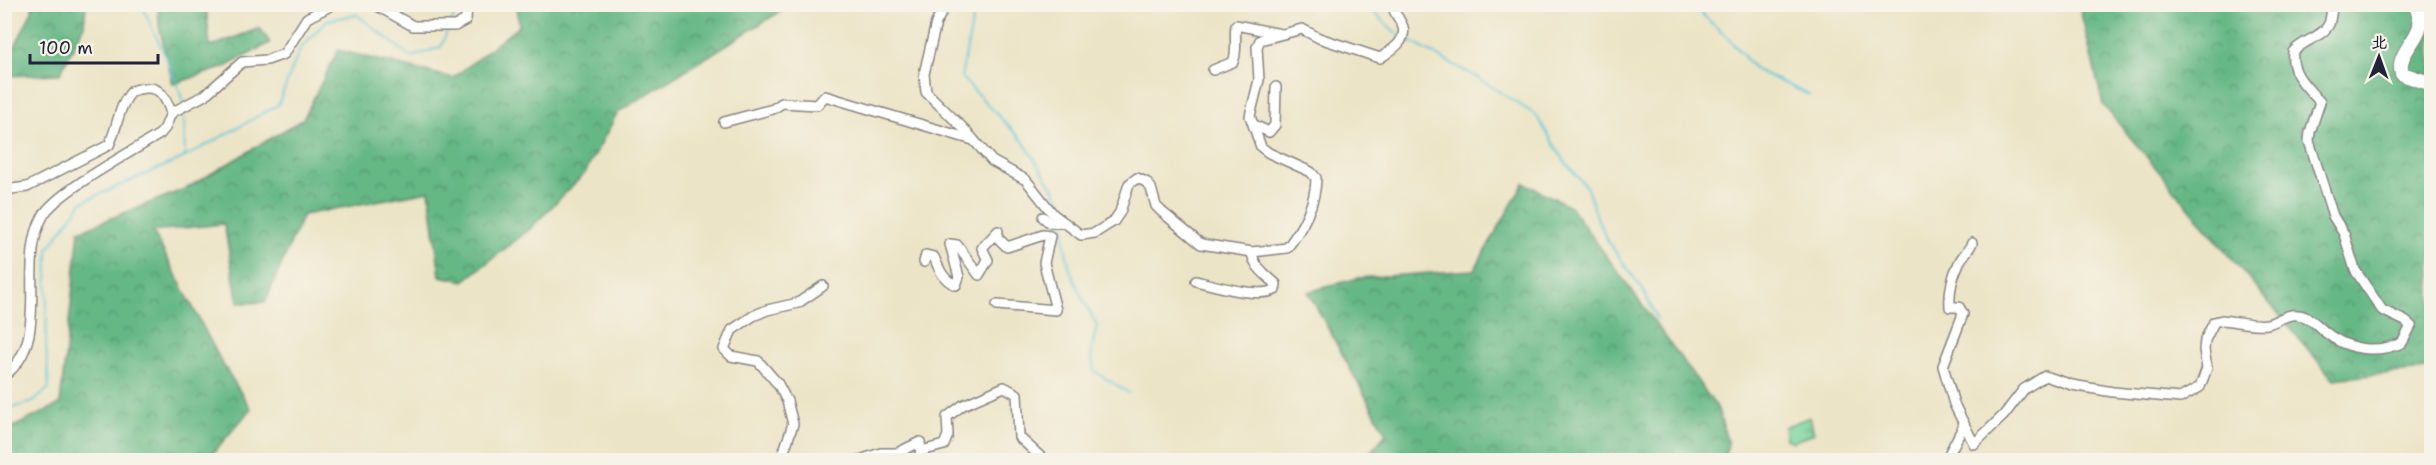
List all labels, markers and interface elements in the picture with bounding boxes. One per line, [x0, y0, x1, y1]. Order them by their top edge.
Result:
scale bar [30, 27, 158, 65]
north arrow [2349, 27, 2409, 87]
text: 北 [2371, 32, 2387, 53]
text: 100 m [39, 36, 93, 60]

